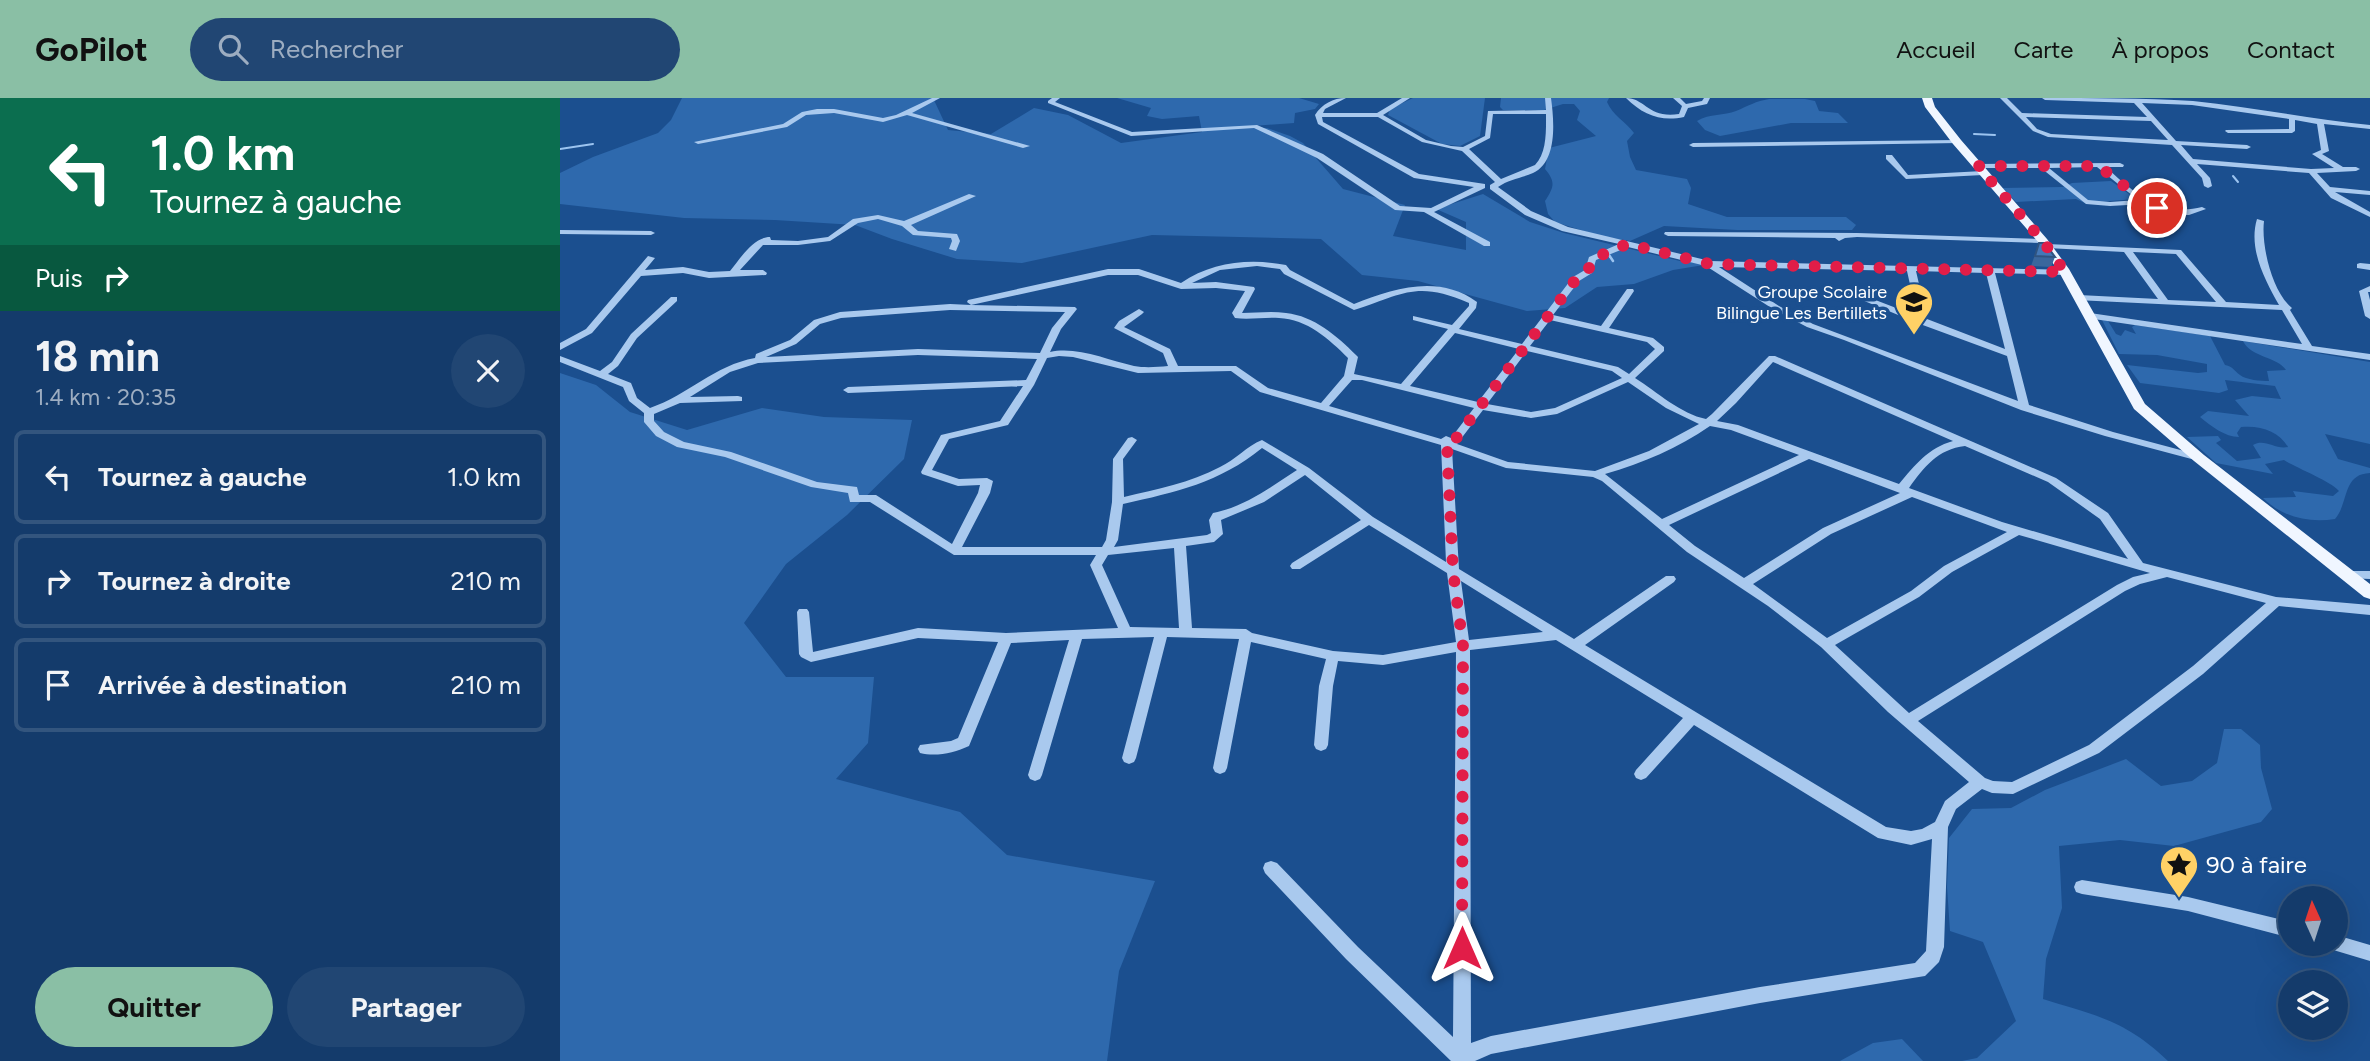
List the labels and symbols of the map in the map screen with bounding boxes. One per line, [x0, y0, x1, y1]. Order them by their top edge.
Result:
pin [2127, 178, 2187, 238]
place label: Groupe Scolaire Bilingue Les Bertillets [1716, 281, 1887, 324]
school or university icon: Groupe Scolaire Bilingue Les Bertillets [1893, 281, 1935, 336]
place icon: 90 à faire [2158, 844, 2200, 899]
place label: 90 à faire [2206, 850, 2307, 879]
north arrow [2278, 886, 2348, 956]
position arrow [1425, 911, 1499, 985]

